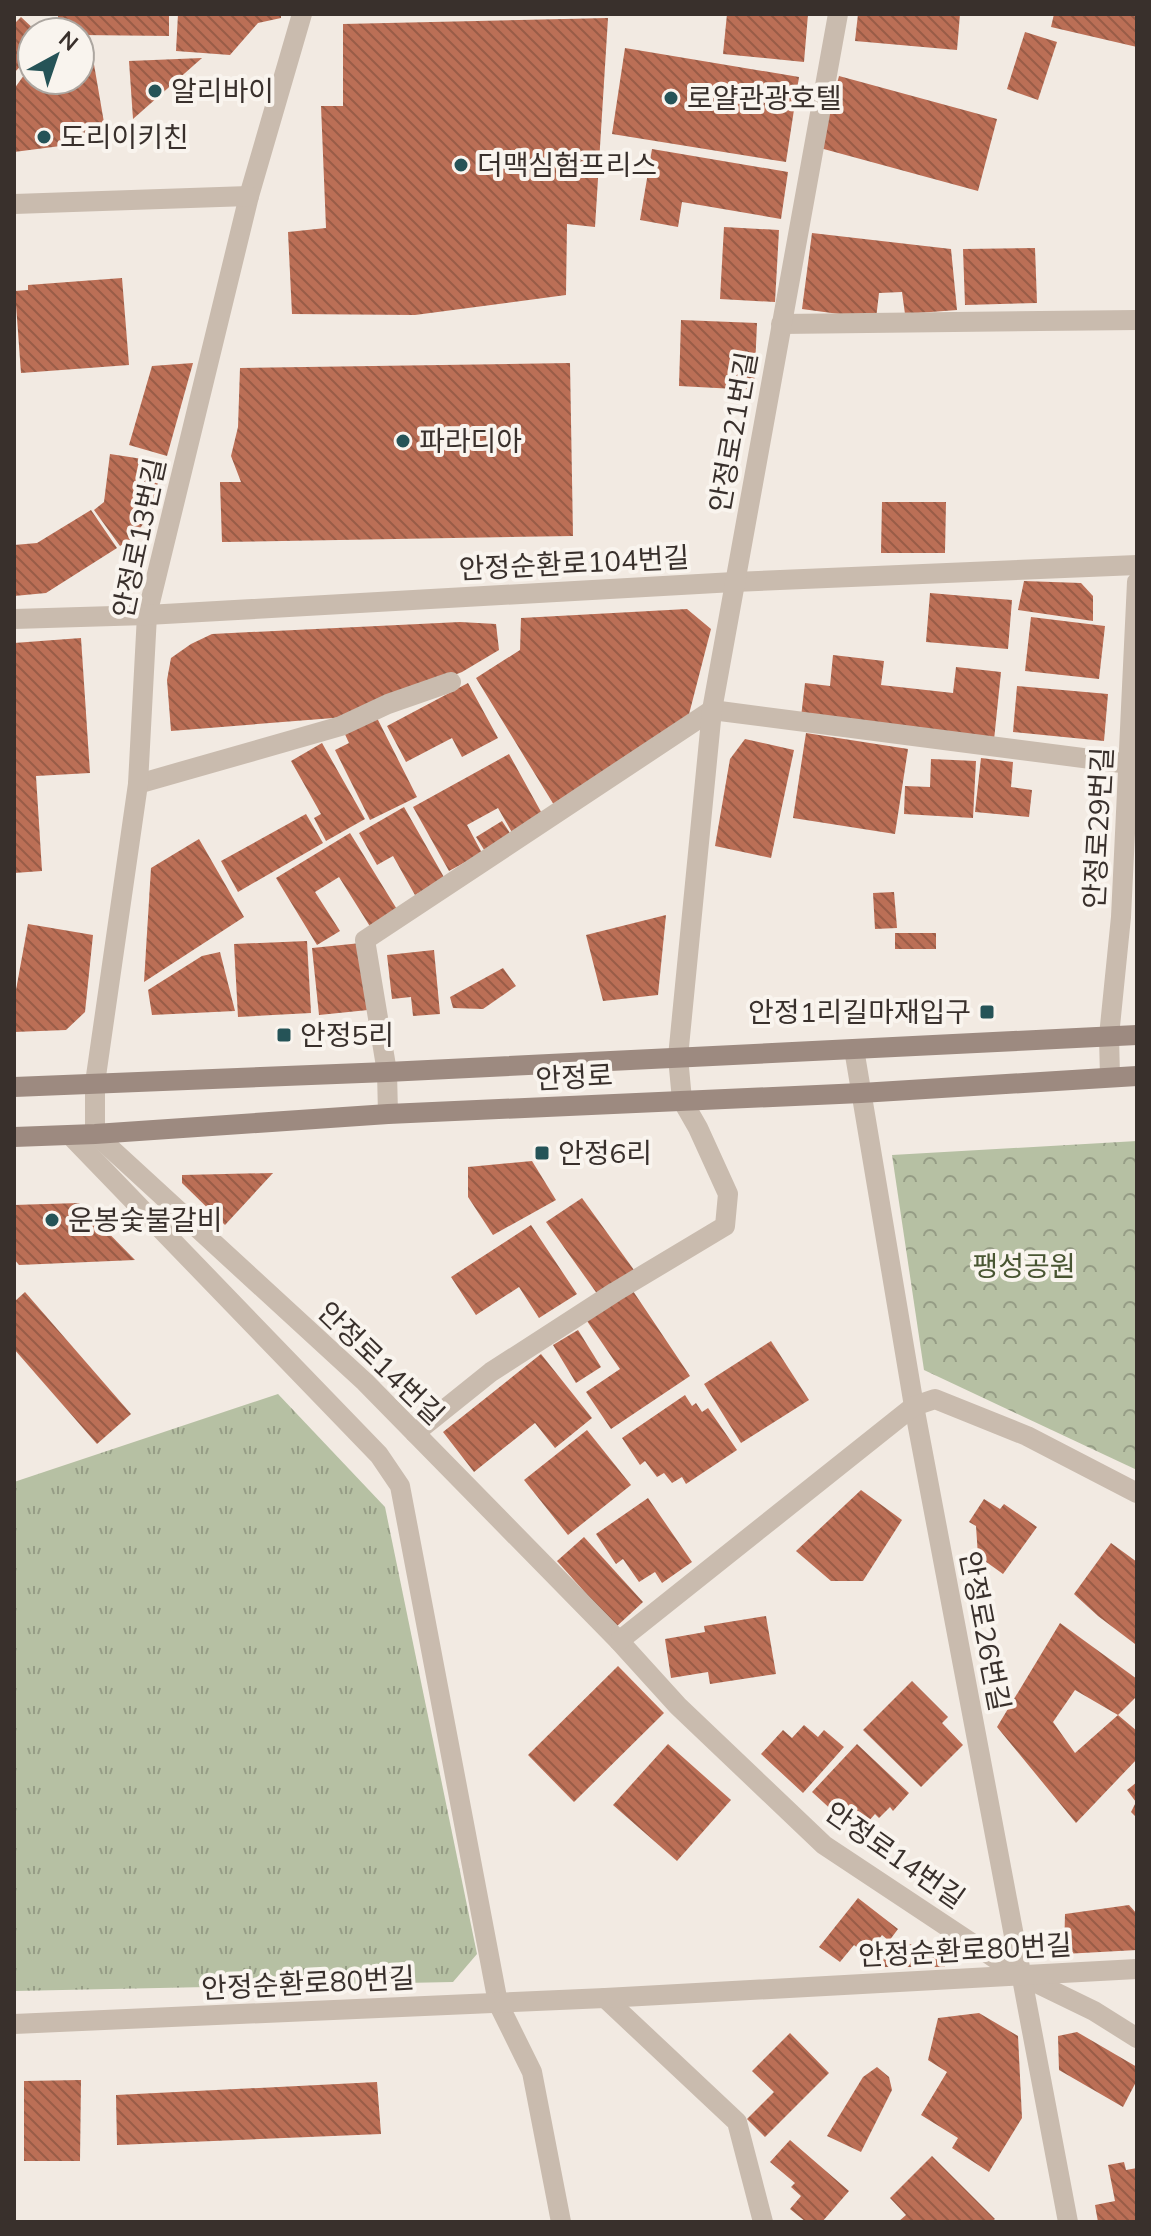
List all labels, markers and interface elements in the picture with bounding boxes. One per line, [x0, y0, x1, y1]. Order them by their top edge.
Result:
north arrow [16, 16, 96, 96]
text: N [53, 25, 84, 57]
place label: 알리바이 [171, 73, 274, 108]
place label: 로얄관광호텔 [687, 80, 842, 115]
marker: 알리바이 [146, 82, 164, 100]
marker: 로얄관광호텔 [662, 89, 680, 107]
place label: 도리이키친 [60, 119, 189, 154]
marker: 도리이키친 [35, 128, 53, 146]
place label: 더맥심험프리스 [477, 147, 657, 182]
marker: 더맥심험프리스 [452, 156, 470, 174]
street label: 안정로21번길 [701, 349, 764, 515]
place label: 파라디아 [419, 423, 522, 458]
marker: 파라디아 [394, 432, 412, 450]
street label: 안정로13번길 [105, 455, 173, 621]
street label: 안정순환로104번길 [458, 539, 690, 586]
street label: 안정로29번길 [1076, 746, 1119, 910]
place label: 안정1리길마재입구 [748, 994, 971, 1029]
marker: 안정1리길마재입구 [978, 1003, 996, 1021]
place label: 안정5리 [300, 1017, 394, 1052]
marker: 안정5리 [275, 1026, 293, 1044]
street label: 안정로 [534, 1057, 613, 1096]
place label: 안정6리 [558, 1135, 652, 1170]
marker: 안정6리 [533, 1144, 551, 1162]
place label: 운봉숯불갈비 [68, 1202, 223, 1237]
marker: 운봉숯불갈비 [43, 1211, 61, 1229]
park label: 팽성공원 [972, 1248, 1076, 1283]
street label: 안정로14번길 [311, 1294, 452, 1432]
street label: 안정로26번길 [953, 1548, 1018, 1714]
street label: 안정로14번길 [819, 1794, 972, 1916]
street label: 안정순환로80번길 [857, 1926, 1073, 1973]
street label: 안정순환로80번길 [200, 1959, 416, 2006]

